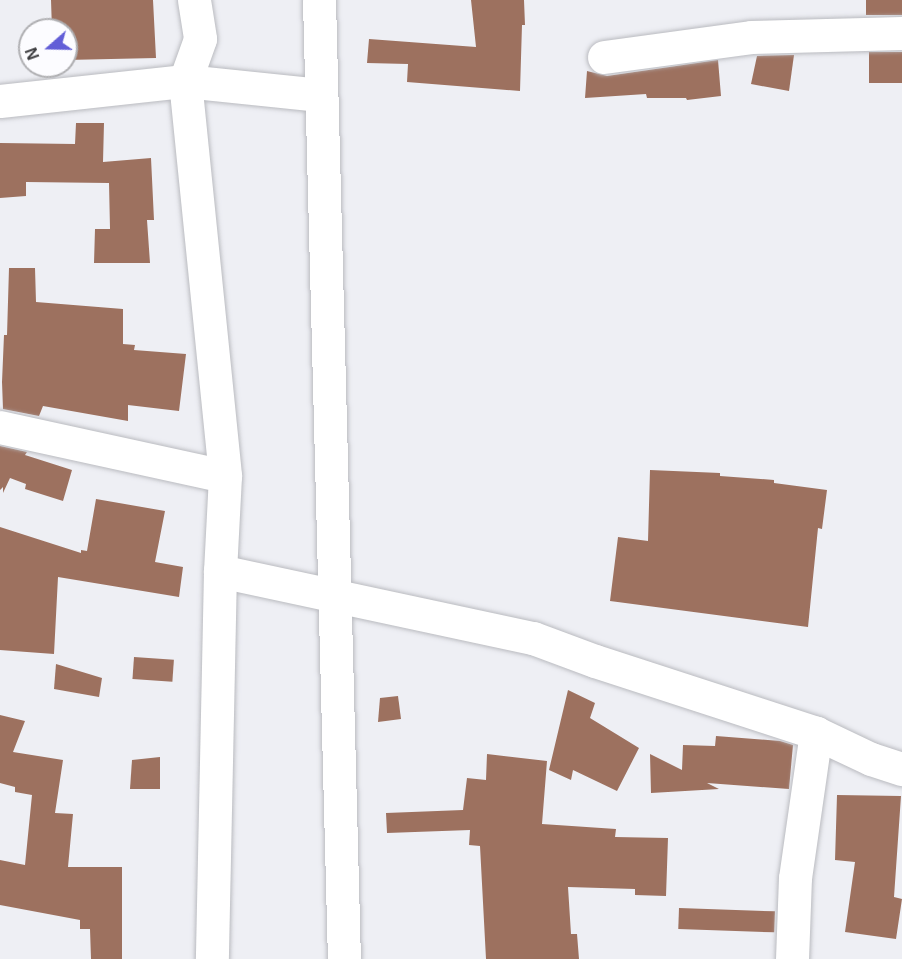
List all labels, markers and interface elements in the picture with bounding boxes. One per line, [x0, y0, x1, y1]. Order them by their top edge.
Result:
north arrow [18, 18, 78, 78]
text: N [23, 45, 42, 62]

